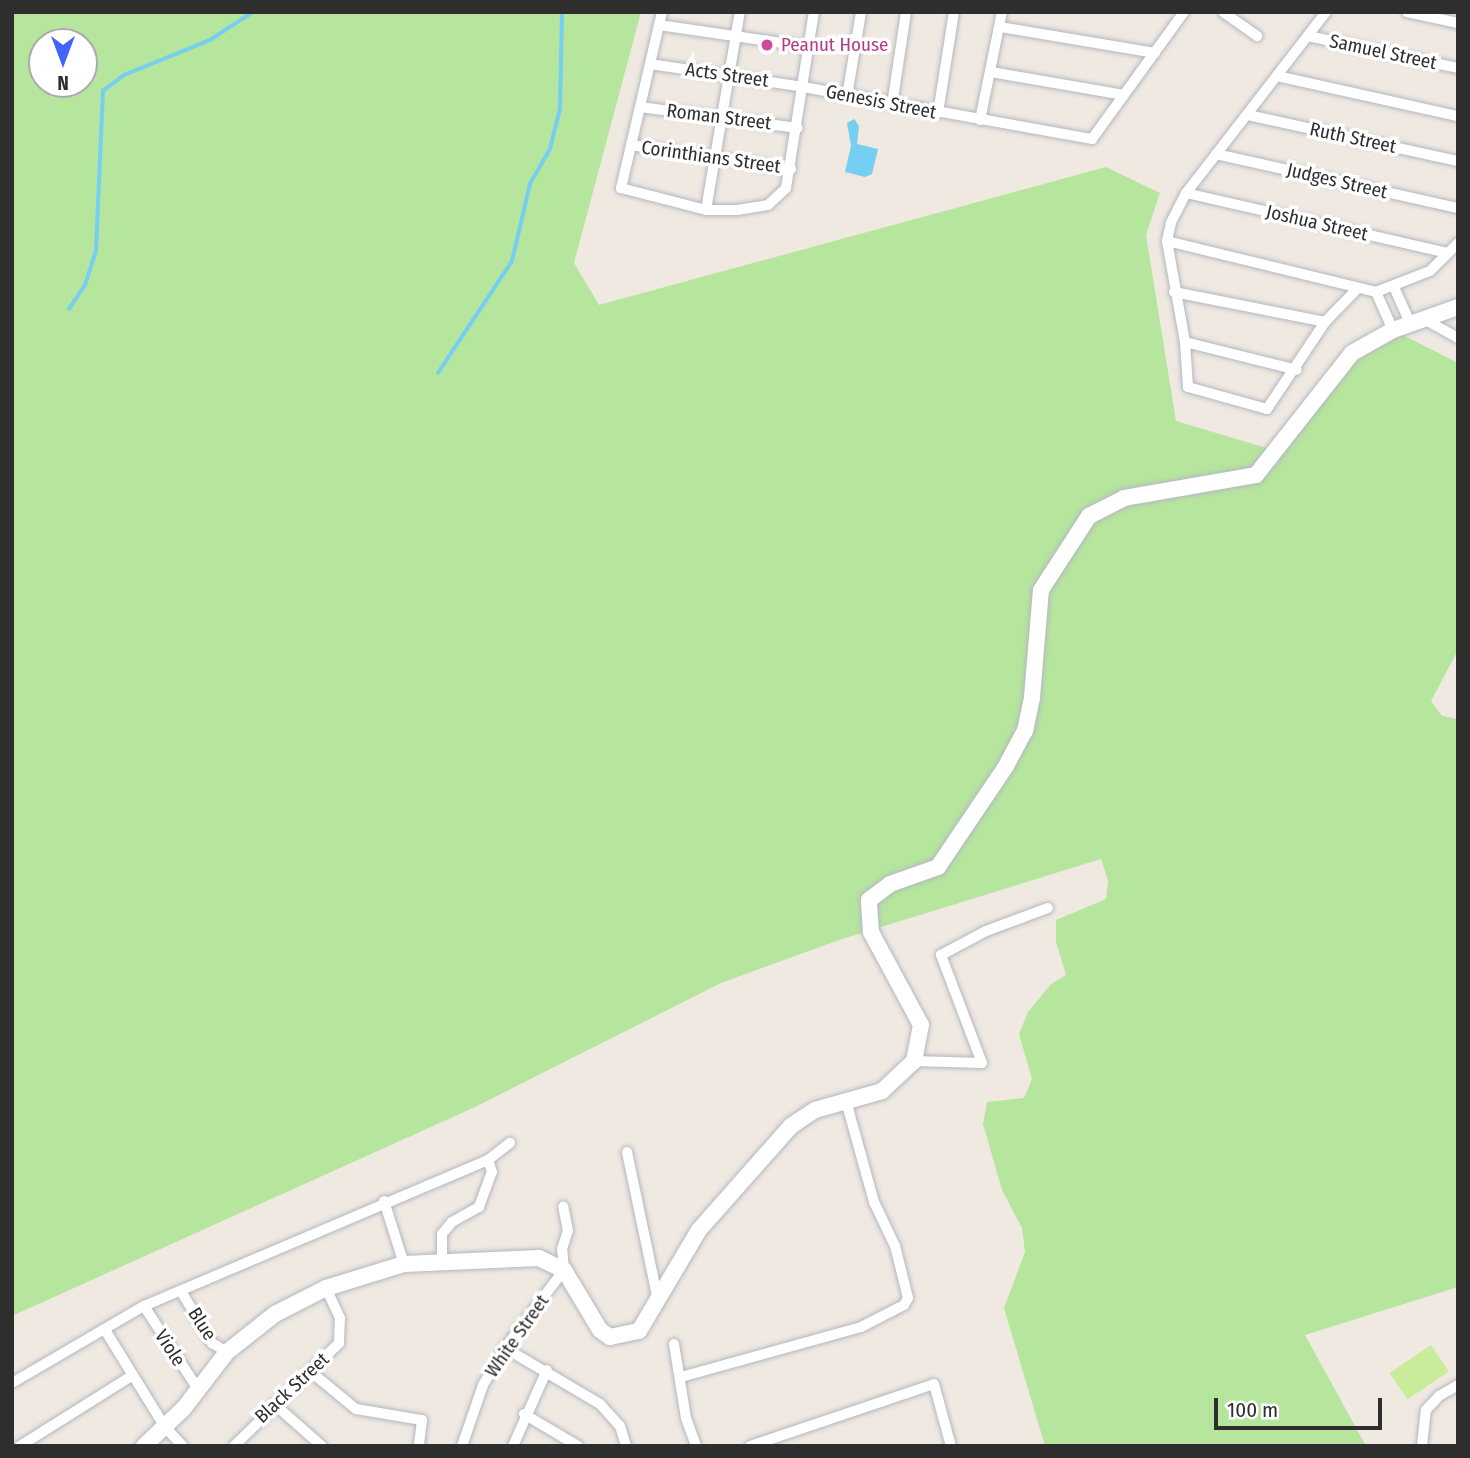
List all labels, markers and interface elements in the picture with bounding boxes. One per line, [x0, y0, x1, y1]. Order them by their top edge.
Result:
north arrow [28, 28, 98, 98]
street label: Samuel Street [1327, 30, 1439, 74]
place label: Peanut House [781, 34, 888, 56]
marker: Peanut House [759, 37, 775, 53]
street label: Acts Street [684, 58, 770, 92]
text: N [57, 71, 69, 94]
street label: Genesis Street [824, 80, 938, 124]
street label: Roman Street [665, 99, 773, 135]
street label: Ruth Street [1308, 118, 1398, 158]
street label: Corinthians Street [640, 136, 782, 178]
street label: Judges Street [1284, 158, 1390, 204]
street label: Joshua Street [1264, 200, 1370, 246]
street label: White Street [480, 1290, 554, 1382]
street label: Blue [183, 1303, 221, 1345]
street label: Viole [150, 1326, 190, 1370]
street label: Black Street [250, 1348, 334, 1428]
scale bar [1218, 1384, 1386, 1428]
text: 100 m [1227, 1397, 1278, 1423]

